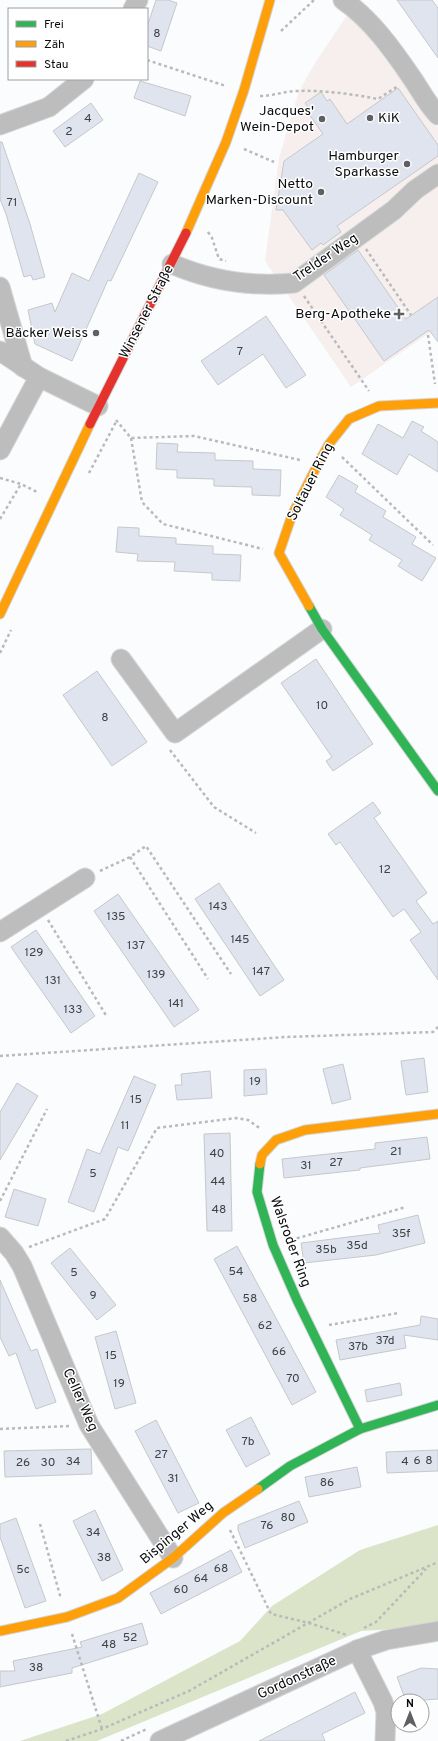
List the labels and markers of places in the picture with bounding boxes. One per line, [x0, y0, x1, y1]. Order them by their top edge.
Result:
place label: Jacques' Wein-Depot [240, 103, 314, 136]
place label: KiK [378, 110, 400, 127]
marker: KiK [365, 113, 375, 123]
marker: Jacques' Wein-Depot [317, 114, 327, 124]
place label: Hamburger Sparkasse [328, 148, 400, 181]
marker: Hamburger Sparkasse [402, 159, 412, 169]
place label: Netto Marken-Discount [206, 176, 313, 209]
marker: Netto Marken-Discount [316, 187, 326, 197]
place label: Berg-Apotheke [295, 306, 391, 323]
marker: Berg-Apotheke [394, 309, 404, 319]
place label: Bäcker Weiss [6, 325, 88, 342]
marker: Bäcker Weiss [91, 328, 101, 338]

